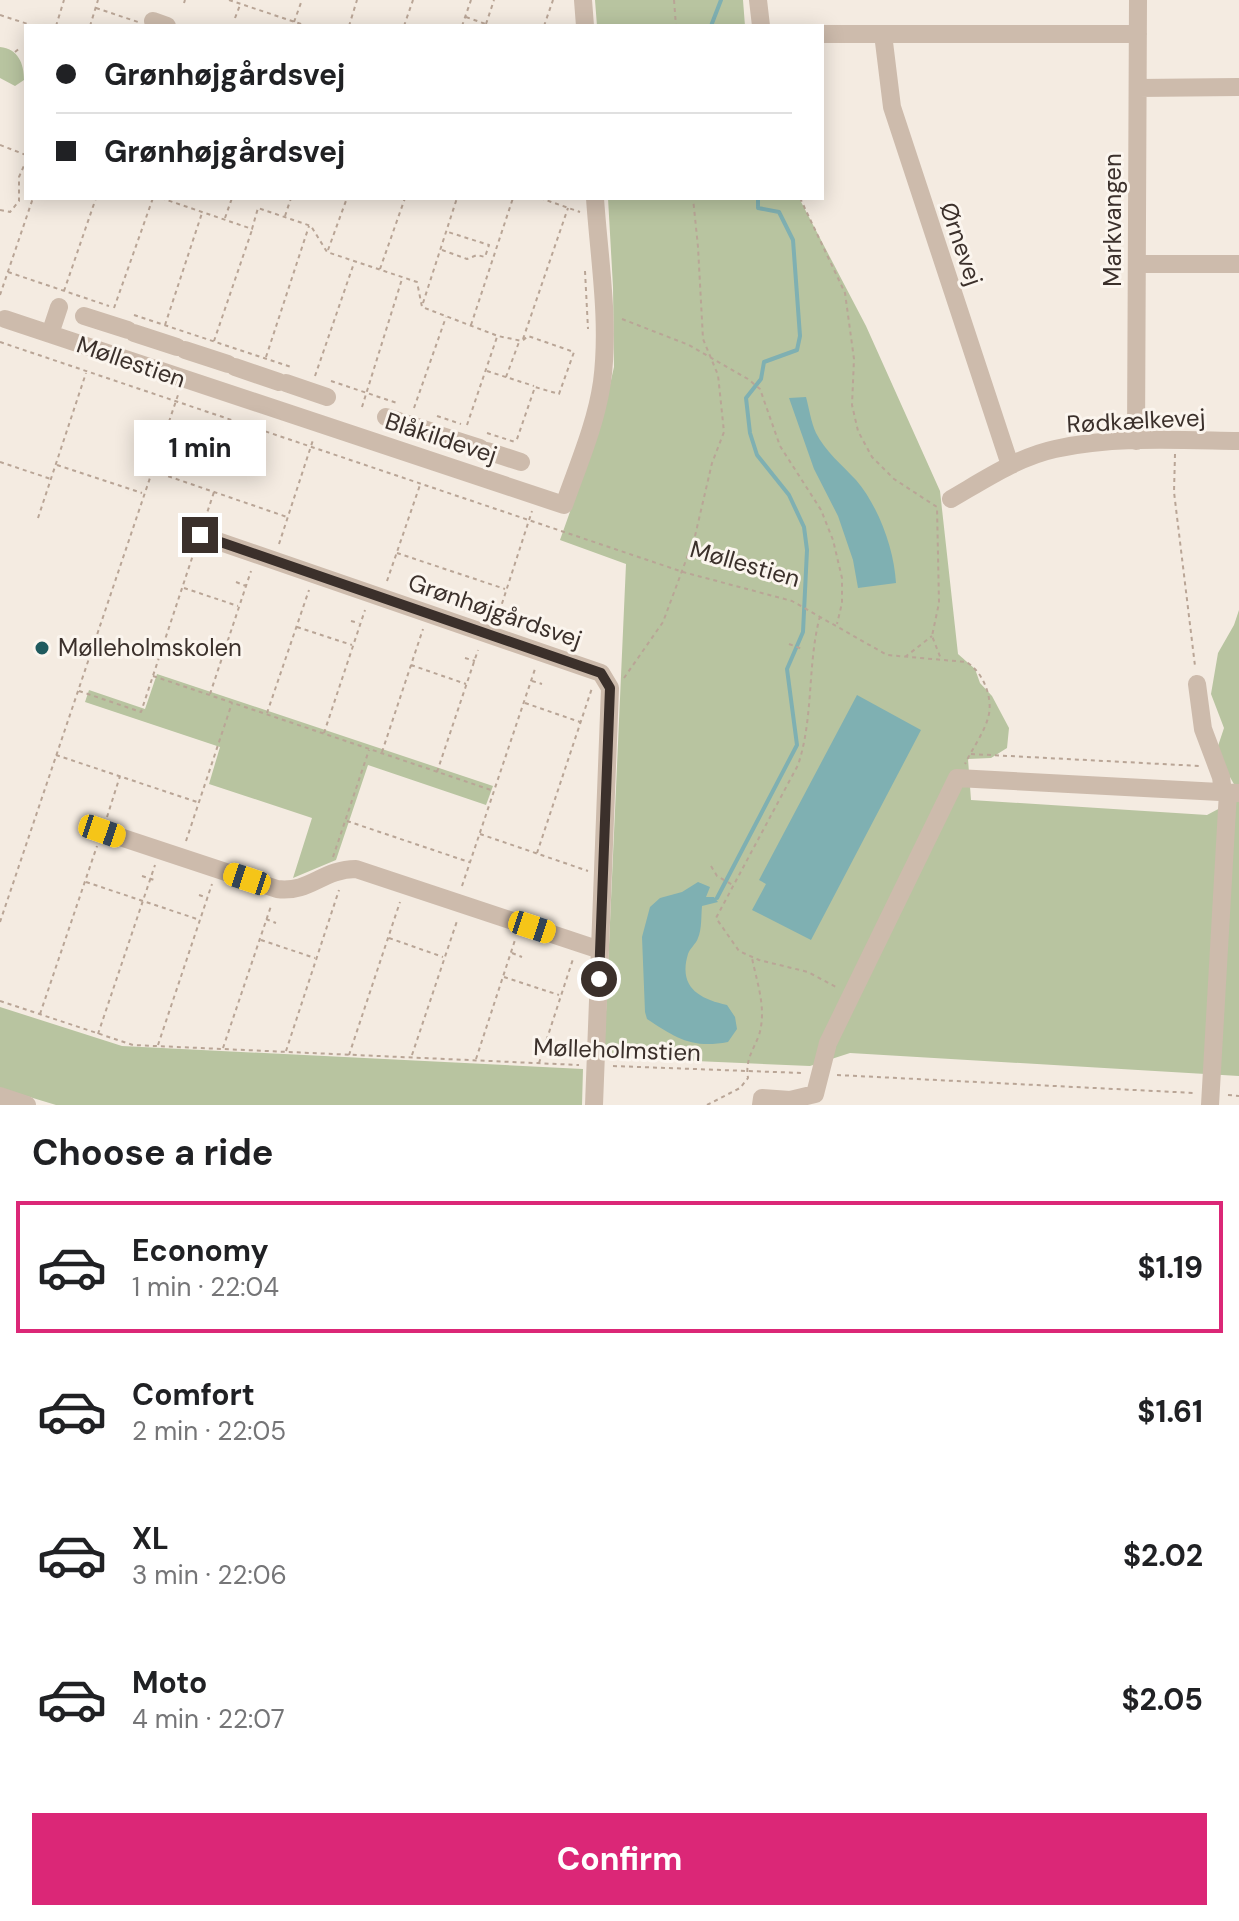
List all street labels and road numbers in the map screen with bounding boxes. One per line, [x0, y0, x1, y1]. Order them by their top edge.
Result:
street label: Markvangen [1097, 153, 1128, 287]
street label: Ørnevej [933, 198, 990, 290]
street label: Møllestien [73, 328, 190, 395]
street label: Rødkælkevej [1066, 401, 1206, 440]
street label: Blåkildevej [381, 405, 501, 470]
street label: Møllestien [687, 533, 804, 594]
street label: Grønhøjgårdsvej [404, 566, 586, 655]
street label: Mølleholmstien [533, 1031, 701, 1068]

